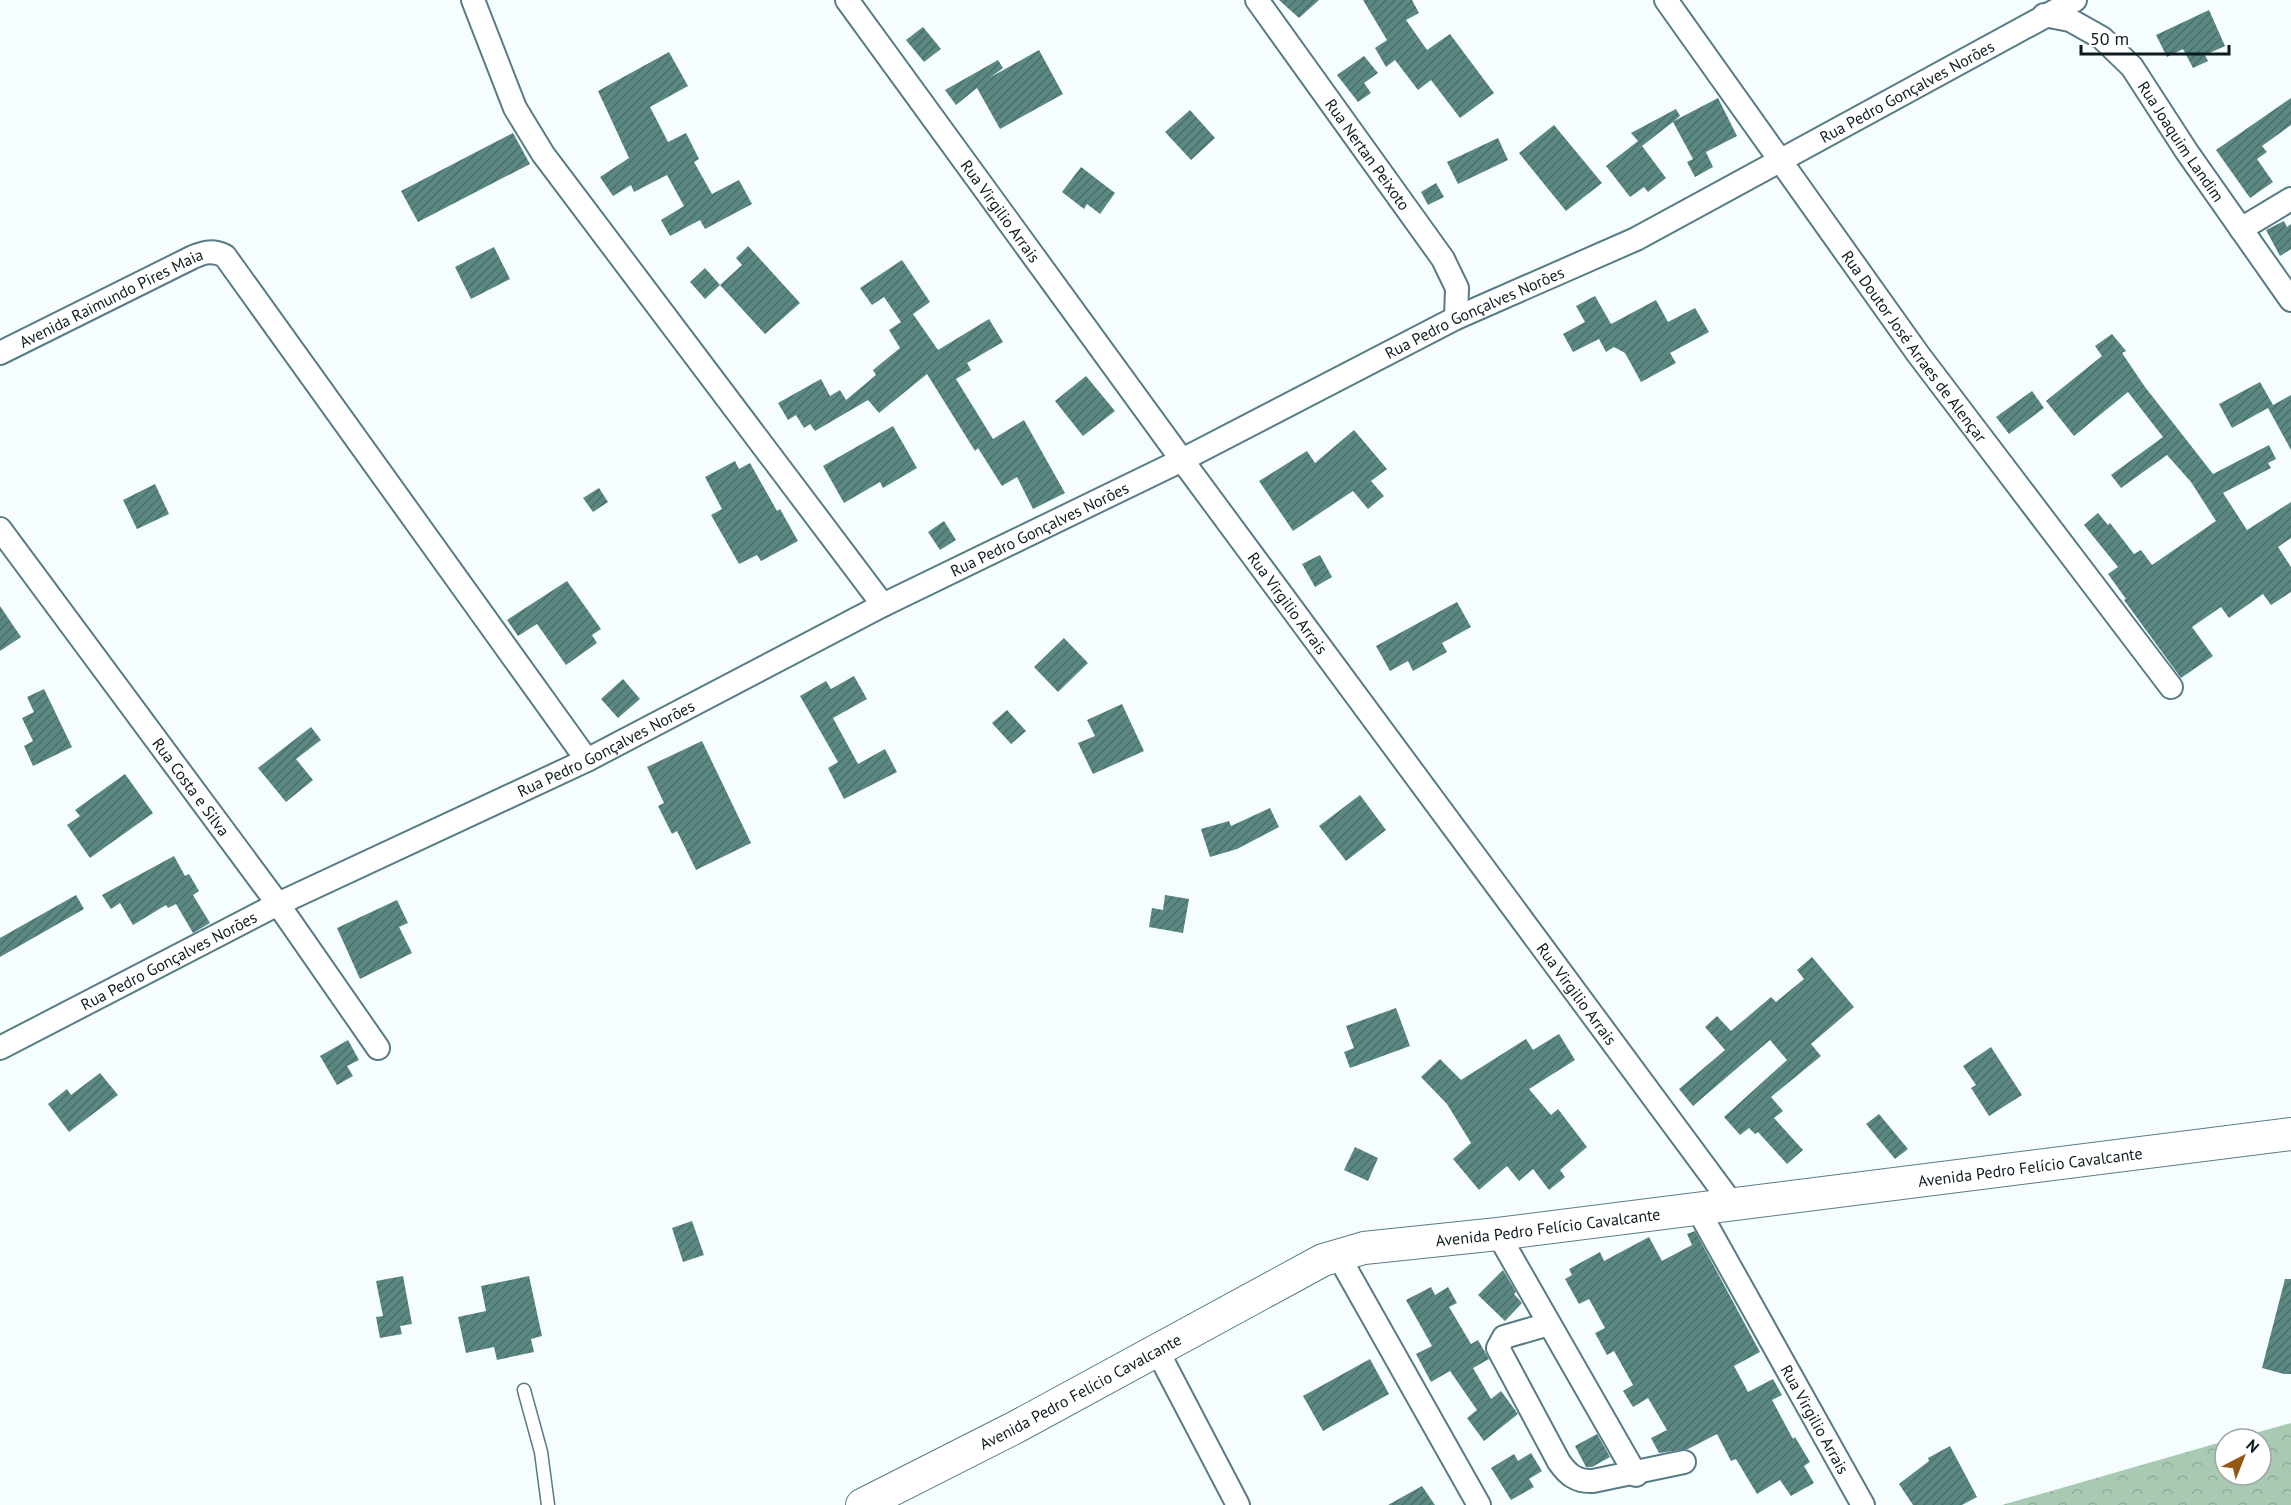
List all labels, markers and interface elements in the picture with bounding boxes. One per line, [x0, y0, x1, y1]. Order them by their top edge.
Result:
scale bar [2081, 18, 2230, 56]
text: 50 m [2090, 27, 2129, 50]
street label: Rua Pedro Gonçalves Norões [1816, 36, 1998, 147]
street label: Rua Joaquim Landim [2134, 77, 2229, 205]
street label: Rua Nertan Peixoto [1321, 95, 1415, 214]
street label: Rua Virgilio Arrais [957, 156, 1045, 266]
street label: Avenida Raimundo Pires Maia [16, 244, 206, 352]
street label: Rua Doutor José Arraes de Alençar [1837, 246, 1992, 446]
street label: Rua Pedro Gonçalves Norões [1381, 262, 1567, 363]
street label: Rua Pedro Gonçalves Norões [947, 477, 1132, 581]
street label: Rua Virgilio Arrais [1243, 548, 1332, 658]
street label: Rua Pedro Gonçalves Norões [514, 695, 698, 801]
street label: Rua Costa e Silva [148, 734, 234, 840]
street label: Rua Pedro Gonçalves Norões [77, 907, 260, 1014]
street label: Rua Virgilio Arrais [1532, 939, 1621, 1049]
street label: Avenida Pedro Felício Cavalcante [1917, 1143, 2144, 1191]
street label: Avenida Pedro Felício Cavalcante [1435, 1204, 1661, 1250]
street label: Avenida Pedro Felício Cavalcante [976, 1329, 1185, 1454]
street label: Rua Virgilio Arrais [1777, 1361, 1854, 1478]
north arrow [2213, 1427, 2273, 1487]
text: N [2242, 1435, 2264, 1457]

